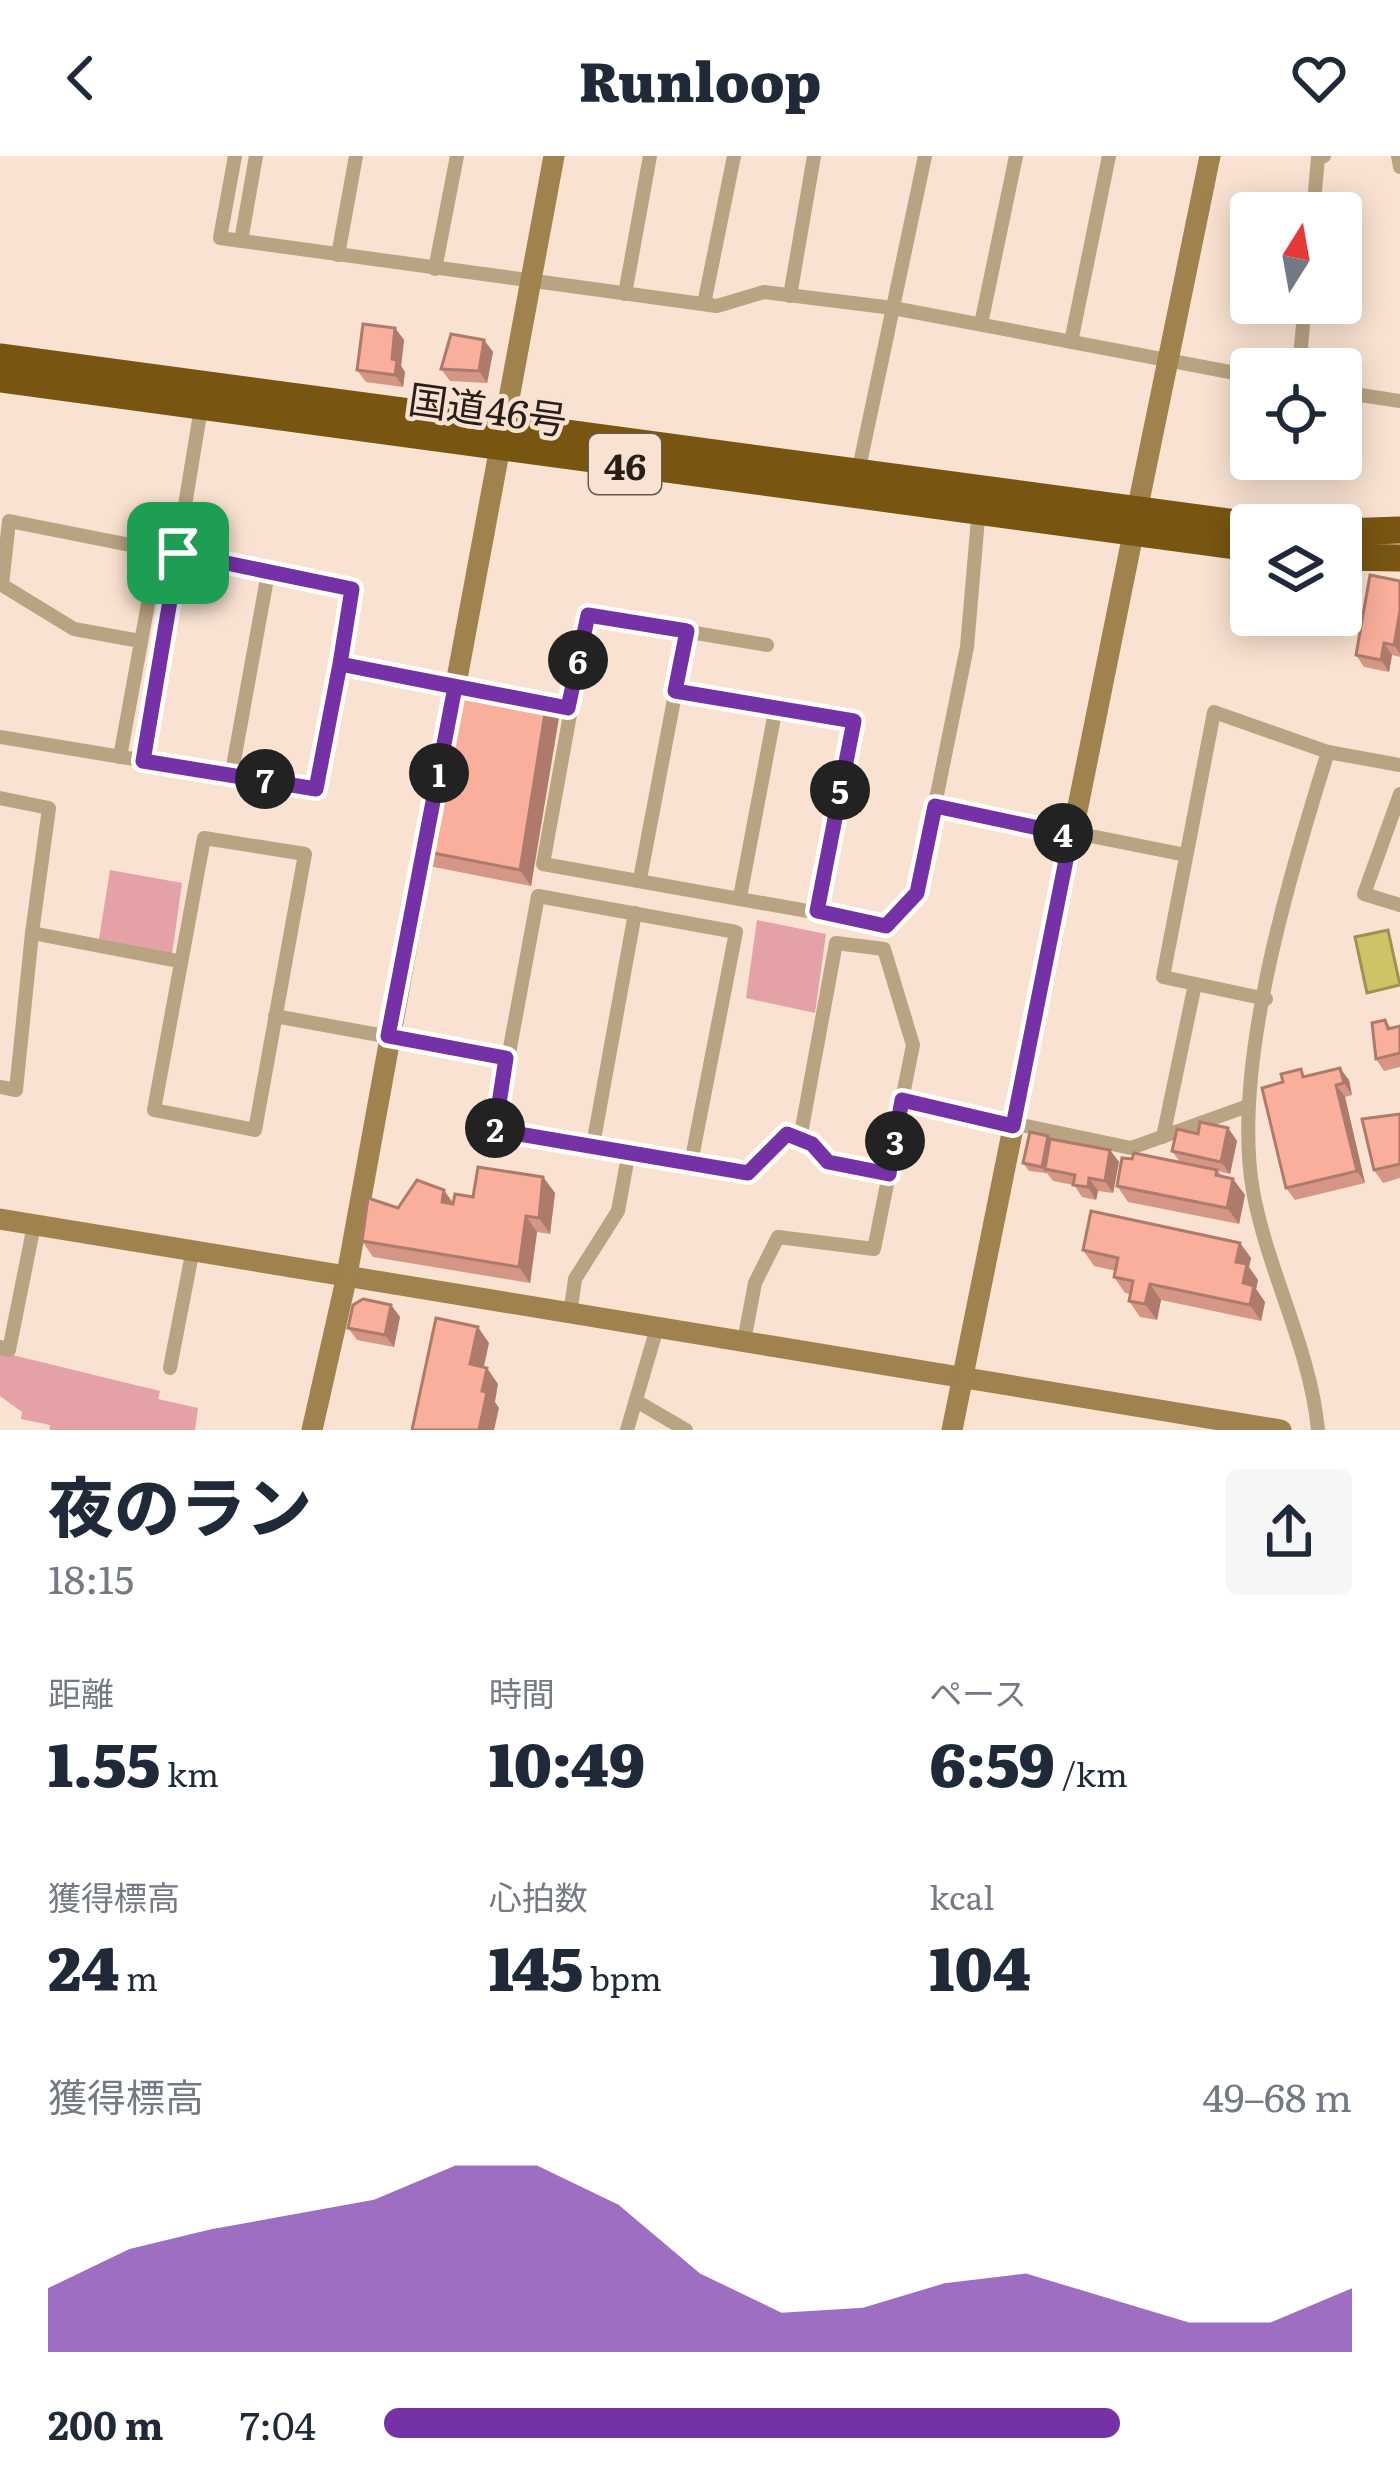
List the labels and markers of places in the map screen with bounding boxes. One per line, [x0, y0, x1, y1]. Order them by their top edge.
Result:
pin [127, 502, 229, 604]
pin: 6 [548, 630, 608, 690]
pin: 1 [409, 743, 469, 803]
pin: 7 [235, 749, 295, 809]
pin: 5 [810, 760, 870, 820]
pin: 4 [1033, 803, 1093, 863]
pin: 2 [465, 1098, 525, 1158]
pin: 3 [865, 1111, 925, 1171]

